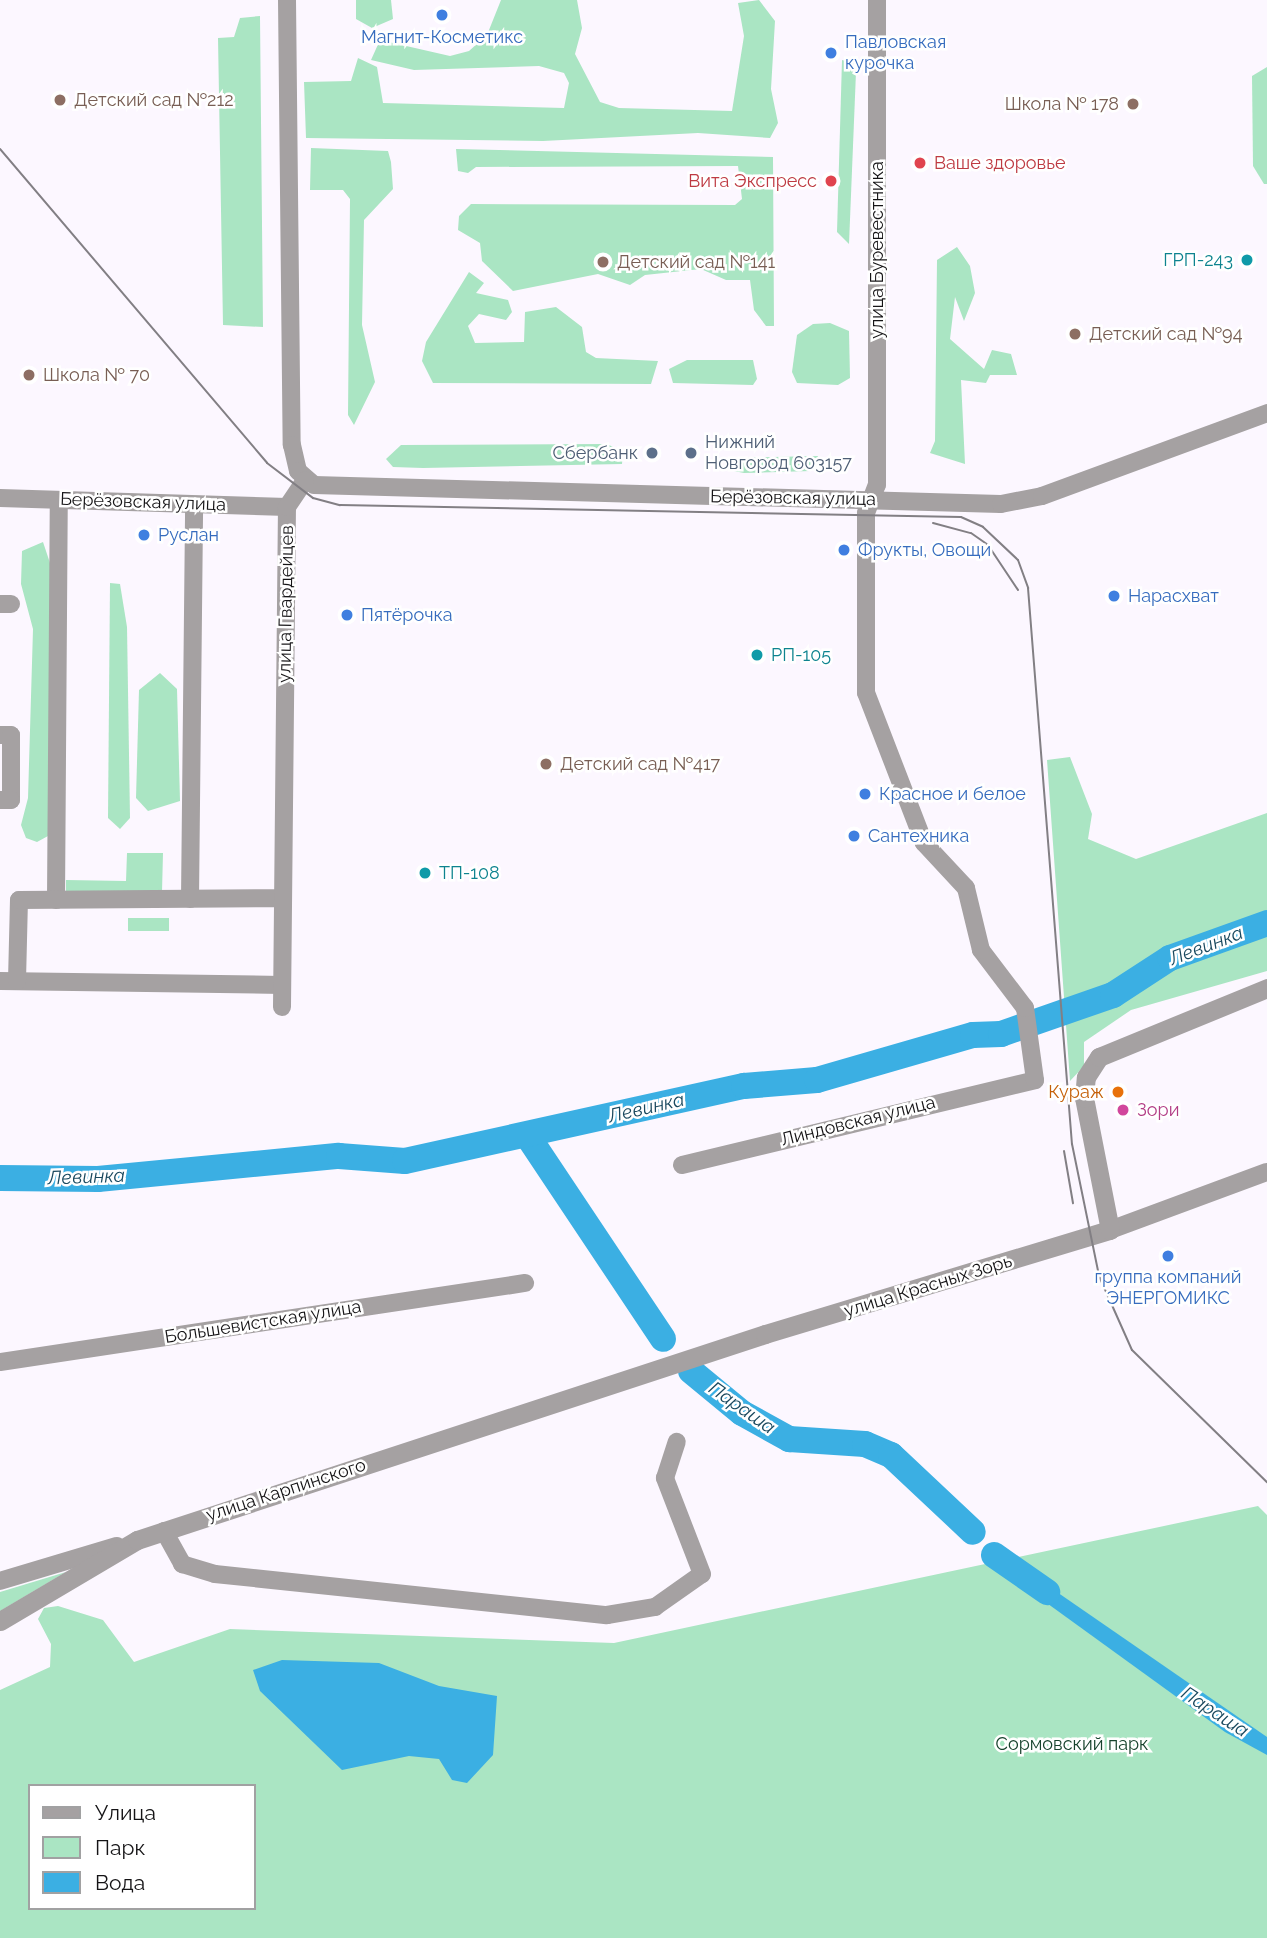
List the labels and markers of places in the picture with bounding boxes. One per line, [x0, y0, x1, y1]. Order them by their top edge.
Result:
marker: Магнит-Косметикс [434, 7, 450, 23]
place label: Магнит-Косметикс [361, 26, 523, 48]
place label: Павловская курочка [845, 32, 946, 74]
marker: Павловская курочка [823, 45, 839, 61]
place label: Детский сад №212 [74, 89, 234, 111]
marker: Детский сад №212 [52, 92, 68, 108]
place label: Школа № 178 [1005, 93, 1119, 115]
marker: Школа № 178 [1125, 96, 1141, 112]
place label: Ваше здоровье [934, 152, 1066, 174]
marker: Ваше здоровье [912, 155, 928, 171]
place label: Вита Экспресс [688, 170, 817, 192]
marker: Вита Экспресс [823, 173, 839, 189]
place label: ГРП-243 [1163, 249, 1233, 271]
place label: Детский сад №141 [617, 251, 775, 273]
marker: ГРП-243 [1239, 252, 1255, 268]
marker: Детский сад №141 [595, 254, 611, 270]
place label: Детский сад №94 [1089, 323, 1242, 345]
marker: Детский сад №94 [1067, 326, 1083, 342]
place label: Школа № 70 [43, 364, 150, 386]
marker: Школа № 70 [21, 367, 37, 383]
place label: Нижний Новгород 603157 [705, 432, 852, 474]
place label: Сбербанк [552, 442, 638, 464]
marker: Сбербанк [644, 445, 660, 461]
marker: Нижний Новгород 603157 [683, 445, 699, 461]
place label: Руслан [158, 524, 219, 546]
marker: Руслан [136, 527, 152, 543]
place label: Фрукты, Овощи [858, 539, 991, 561]
marker: Фрукты, Овощи [836, 542, 852, 558]
place label: Нарасхват [1128, 585, 1219, 607]
marker: Нарасхват [1106, 588, 1122, 604]
place label: Пятёрочка [361, 604, 453, 626]
marker: Пятёрочка [339, 607, 355, 623]
place label: РП-105 [771, 644, 831, 666]
marker: РП-105 [749, 647, 765, 663]
place label: Детский сад №417 [560, 753, 720, 775]
marker: Детский сад №417 [538, 756, 554, 772]
place label: Красное и белое [879, 783, 1026, 805]
marker: Красное и белое [857, 786, 873, 802]
place label: Сантехника [868, 825, 969, 847]
marker: Сантехника [846, 828, 862, 844]
place label: ТП-108 [439, 862, 500, 884]
marker: ТП-108 [417, 865, 433, 881]
place label: Кураж [1048, 1081, 1104, 1103]
marker: Кураж [1110, 1084, 1126, 1100]
place label: Зори [1137, 1099, 1179, 1121]
marker: Зори [1115, 1102, 1131, 1118]
marker: группа компаний ЭНЕРГОМИКС [1160, 1248, 1176, 1264]
place label: группа компаний ЭНЕРГОМИКС [1095, 1267, 1241, 1310]

